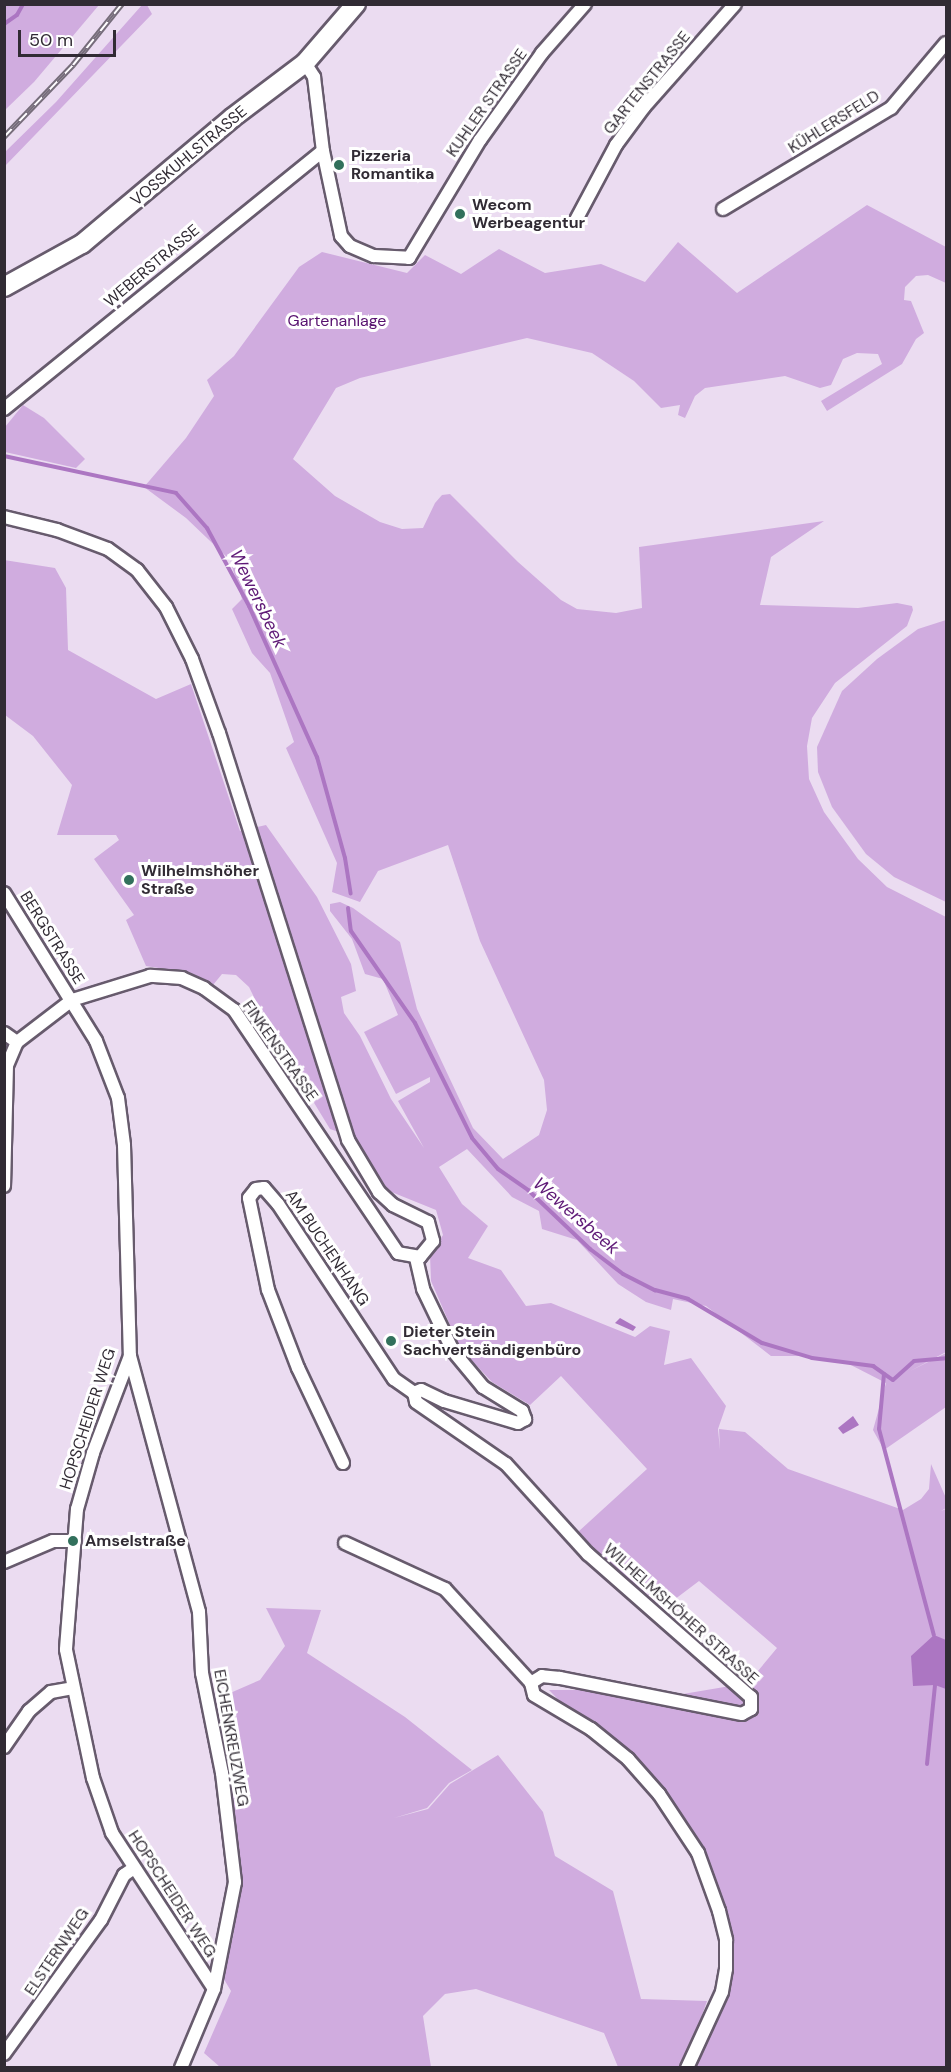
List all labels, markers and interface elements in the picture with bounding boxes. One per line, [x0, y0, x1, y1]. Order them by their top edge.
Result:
scale bar [21, 18, 118, 56]
text: 50 m [29, 28, 73, 52]
street label: GARTENSTRASSE [600, 28, 694, 138]
street label: KUHLER STRASSE [443, 45, 531, 161]
street label: KÜHLERSFELD [785, 86, 883, 158]
street label: VOSSKUHLSTRASSE [127, 102, 251, 210]
place label: Pizzeria Romantika [351, 146, 434, 184]
marker: Pizzeria Romantika [332, 158, 346, 172]
place label: Wecom Werbeagentur [472, 195, 585, 233]
marker: Wecom Werbeagentur [453, 207, 467, 221]
street label: WEBERSTRASSE [100, 221, 204, 311]
park label: Gartenanlage [288, 311, 386, 331]
water label: Wewersbeek [225, 546, 291, 652]
place label: Wilhelmshöher Straße [141, 861, 259, 899]
marker: Wilhelmshöher Straße [122, 873, 136, 887]
street label: BERGSTRASSE [16, 888, 88, 988]
street label: FINKENSTRASSE [238, 997, 322, 1105]
water label: Wewersbeek [529, 1173, 623, 1259]
street label: AM BUCHENHANG [281, 1186, 373, 1310]
place label: Dieter Stein Sachvertsändigenbüro [403, 1322, 581, 1360]
marker: Dieter Stein Sachvertsändigenbüro [384, 1334, 398, 1348]
street label: HOPSCHEIDER WEG [56, 1346, 120, 1492]
place label: Amselstraße [85, 1531, 186, 1551]
marker: Amselstraße [66, 1534, 80, 1548]
street label: WILHELMSHÖHER STRASSE [600, 1539, 762, 1689]
street label: EICHENKREUZWEG [209, 1668, 253, 1808]
street label: HOPSCHEIDER WEG [124, 1827, 220, 1961]
street label: ELSTERNWEG [21, 1905, 93, 1999]

